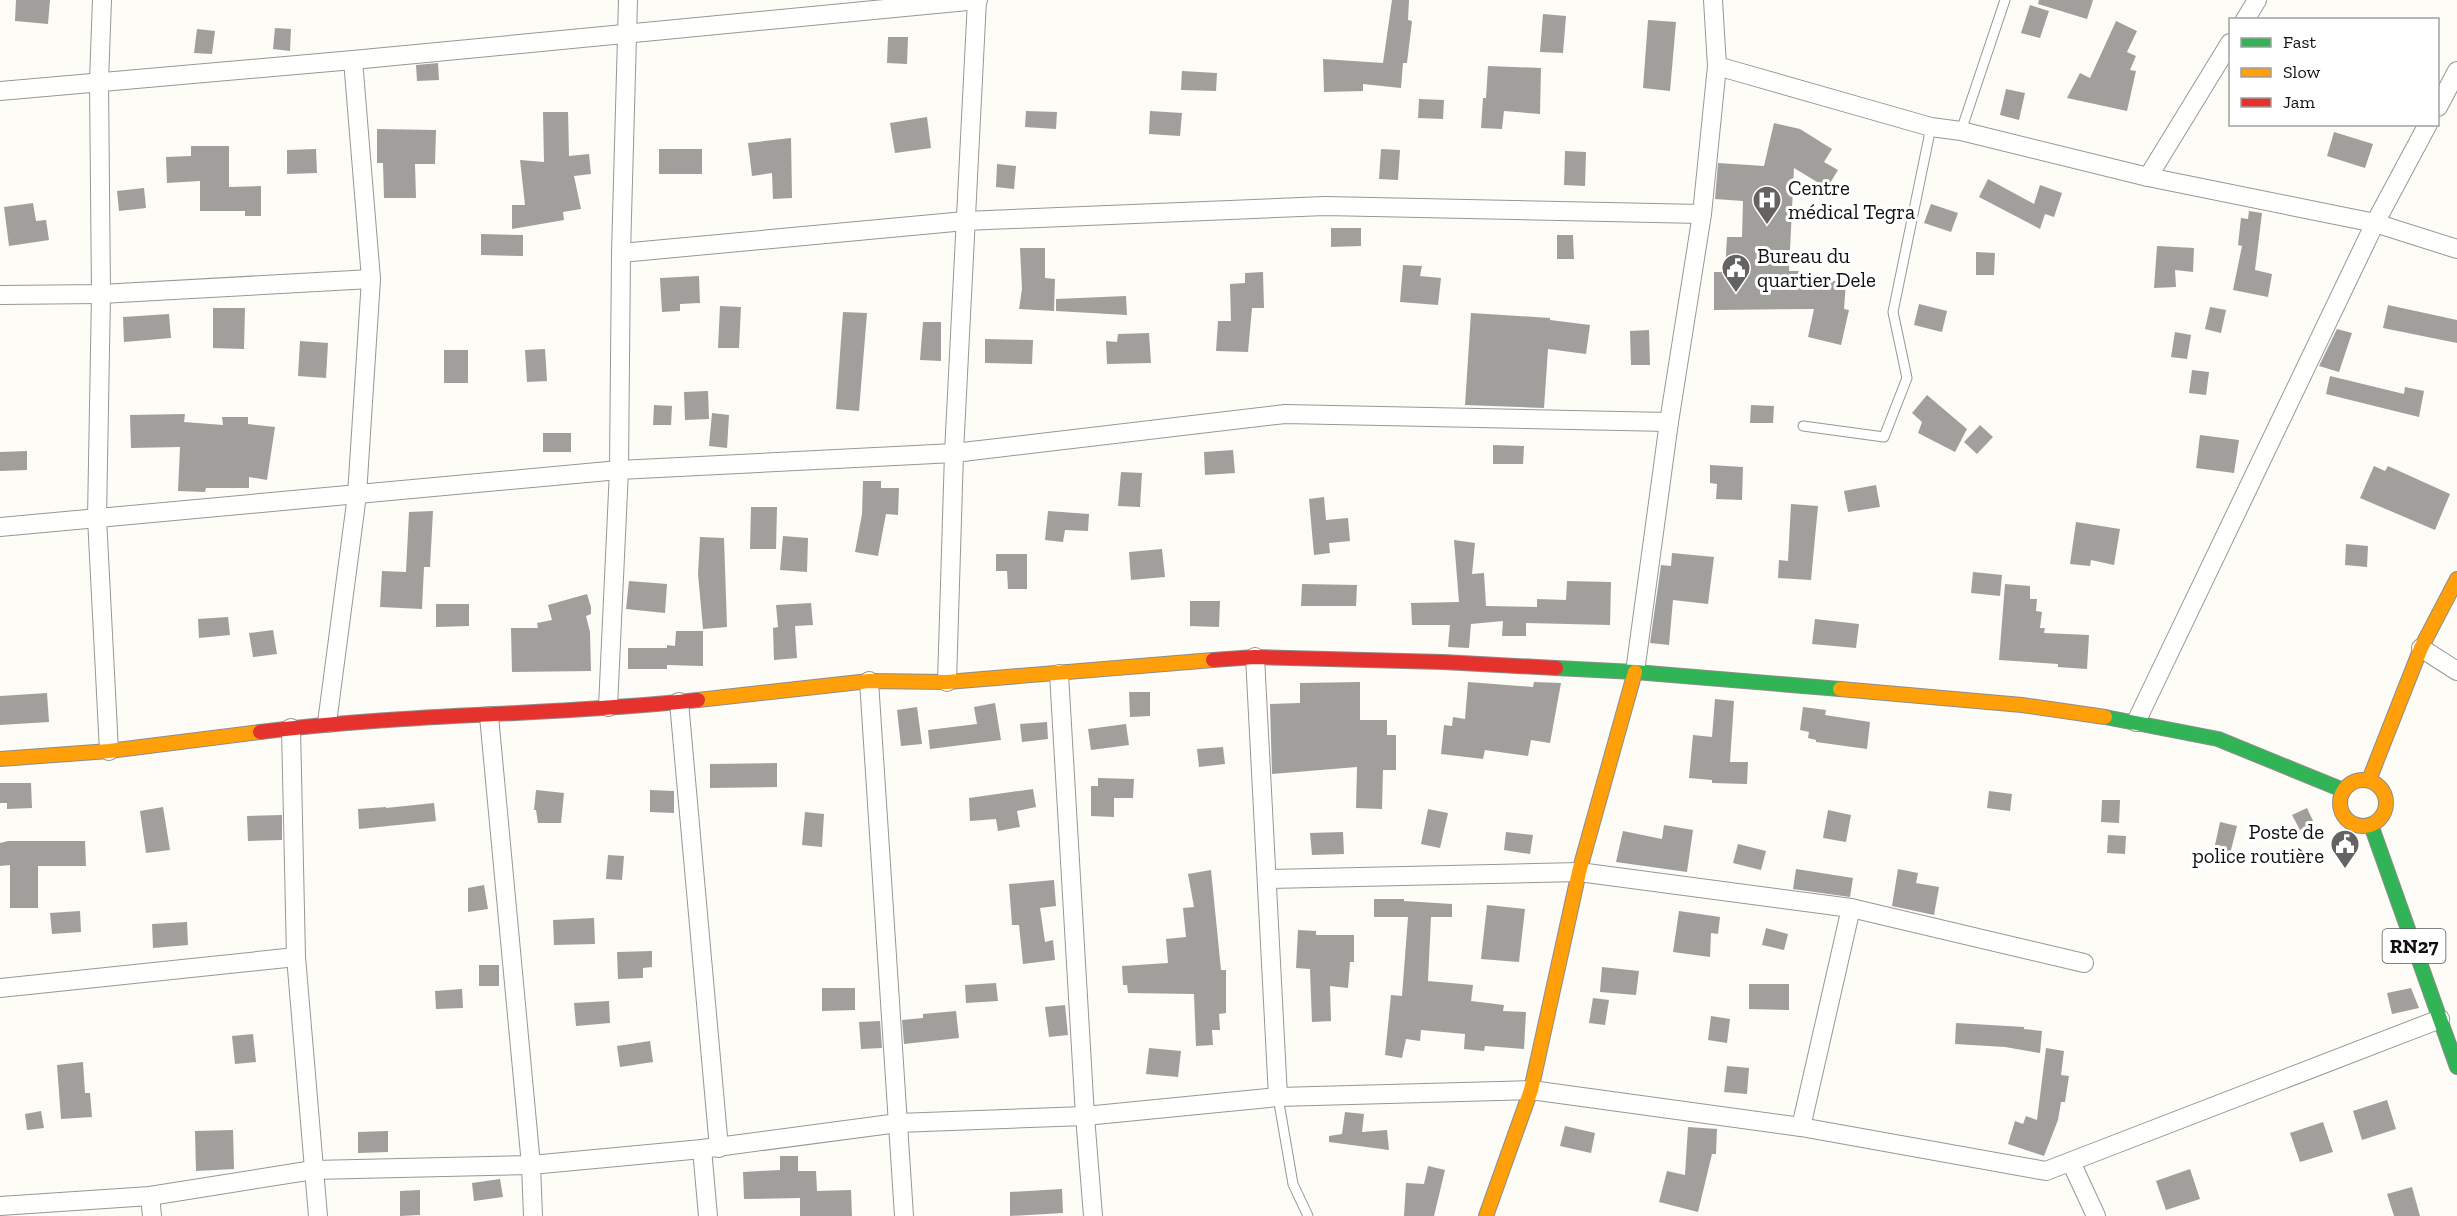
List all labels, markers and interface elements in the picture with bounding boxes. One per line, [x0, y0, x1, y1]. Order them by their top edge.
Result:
legend [2229, 18, 2439, 126]
text: Fast [2283, 31, 2316, 53]
text: Slow [2283, 61, 2320, 83]
text: Jam [2283, 91, 2315, 113]
place label: Centre médical Tegra [1788, 175, 1915, 224]
hospital icon: Centre médical Tegra [1751, 184, 1783, 226]
place label: Bureau du quartier Dele [1757, 243, 1876, 292]
public building icon: Bureau du quartier Dele [1720, 252, 1752, 294]
place label: Poste de police routière [2192, 819, 2324, 868]
public building icon: Poste de police routière [2329, 828, 2361, 870]
road number: RN27 [2382, 929, 2446, 963]

